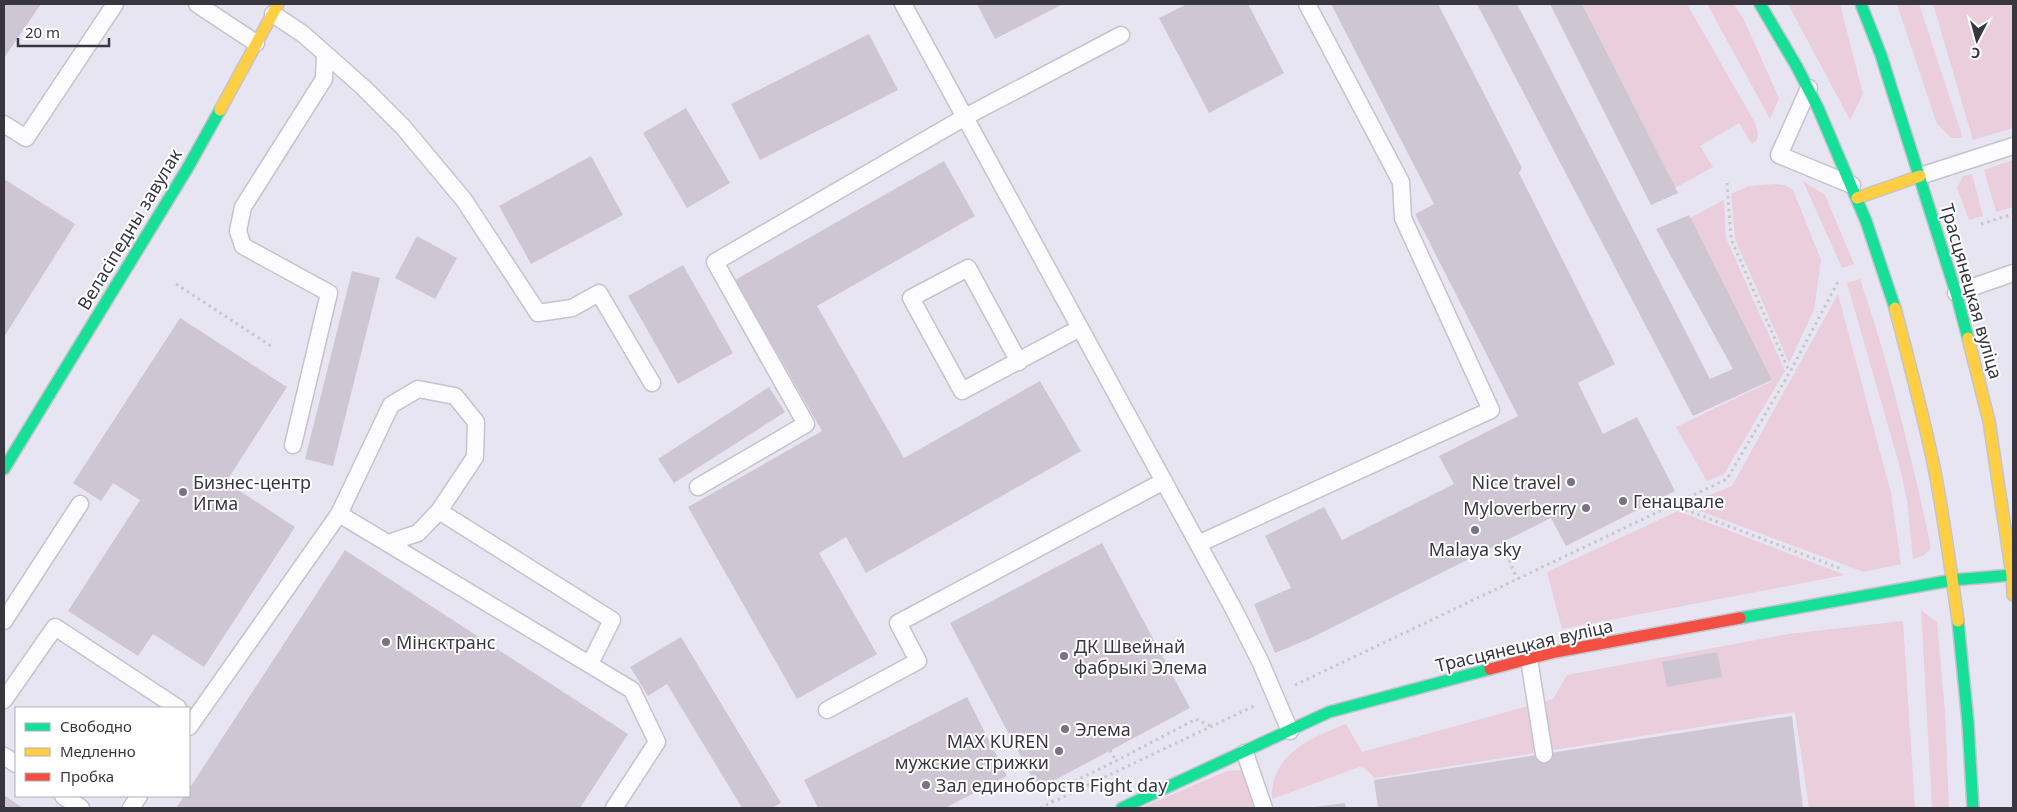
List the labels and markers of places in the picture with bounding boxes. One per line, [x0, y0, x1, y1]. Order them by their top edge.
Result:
place label: Бизнес-центр Игма [193, 470, 311, 515]
place label: Nice travel [1472, 470, 1561, 494]
marker: Nice travel [1565, 476, 1577, 488]
marker: Бизнес-центр Игма [177, 486, 189, 498]
place label: Генацвале [1633, 489, 1724, 513]
marker: Генацвале [1617, 495, 1629, 507]
place label: Myloverberry [1463, 496, 1577, 520]
marker: Myloverberry [1580, 502, 1592, 514]
marker: Malaya sky [1469, 524, 1481, 536]
place label: Malaya sky [1429, 537, 1522, 561]
place label: Мінсктранс [396, 630, 496, 654]
place label: ДК Швейнай фабрыкі Элема [1074, 634, 1207, 679]
marker: Мінсктранс [380, 636, 392, 648]
marker: ДК Швейнай фабрыкі Элема [1058, 650, 1070, 662]
place label: Элема [1075, 717, 1131, 741]
marker: Элема [1059, 723, 1071, 735]
place label: MAX KUREN мужские стрижки [895, 729, 1049, 774]
marker: MAX KUREN мужские стрижки [1053, 745, 1065, 757]
place label: Зал единоборств Fight day [936, 773, 1168, 797]
marker: Зал единоборств Fight day [920, 779, 932, 791]

